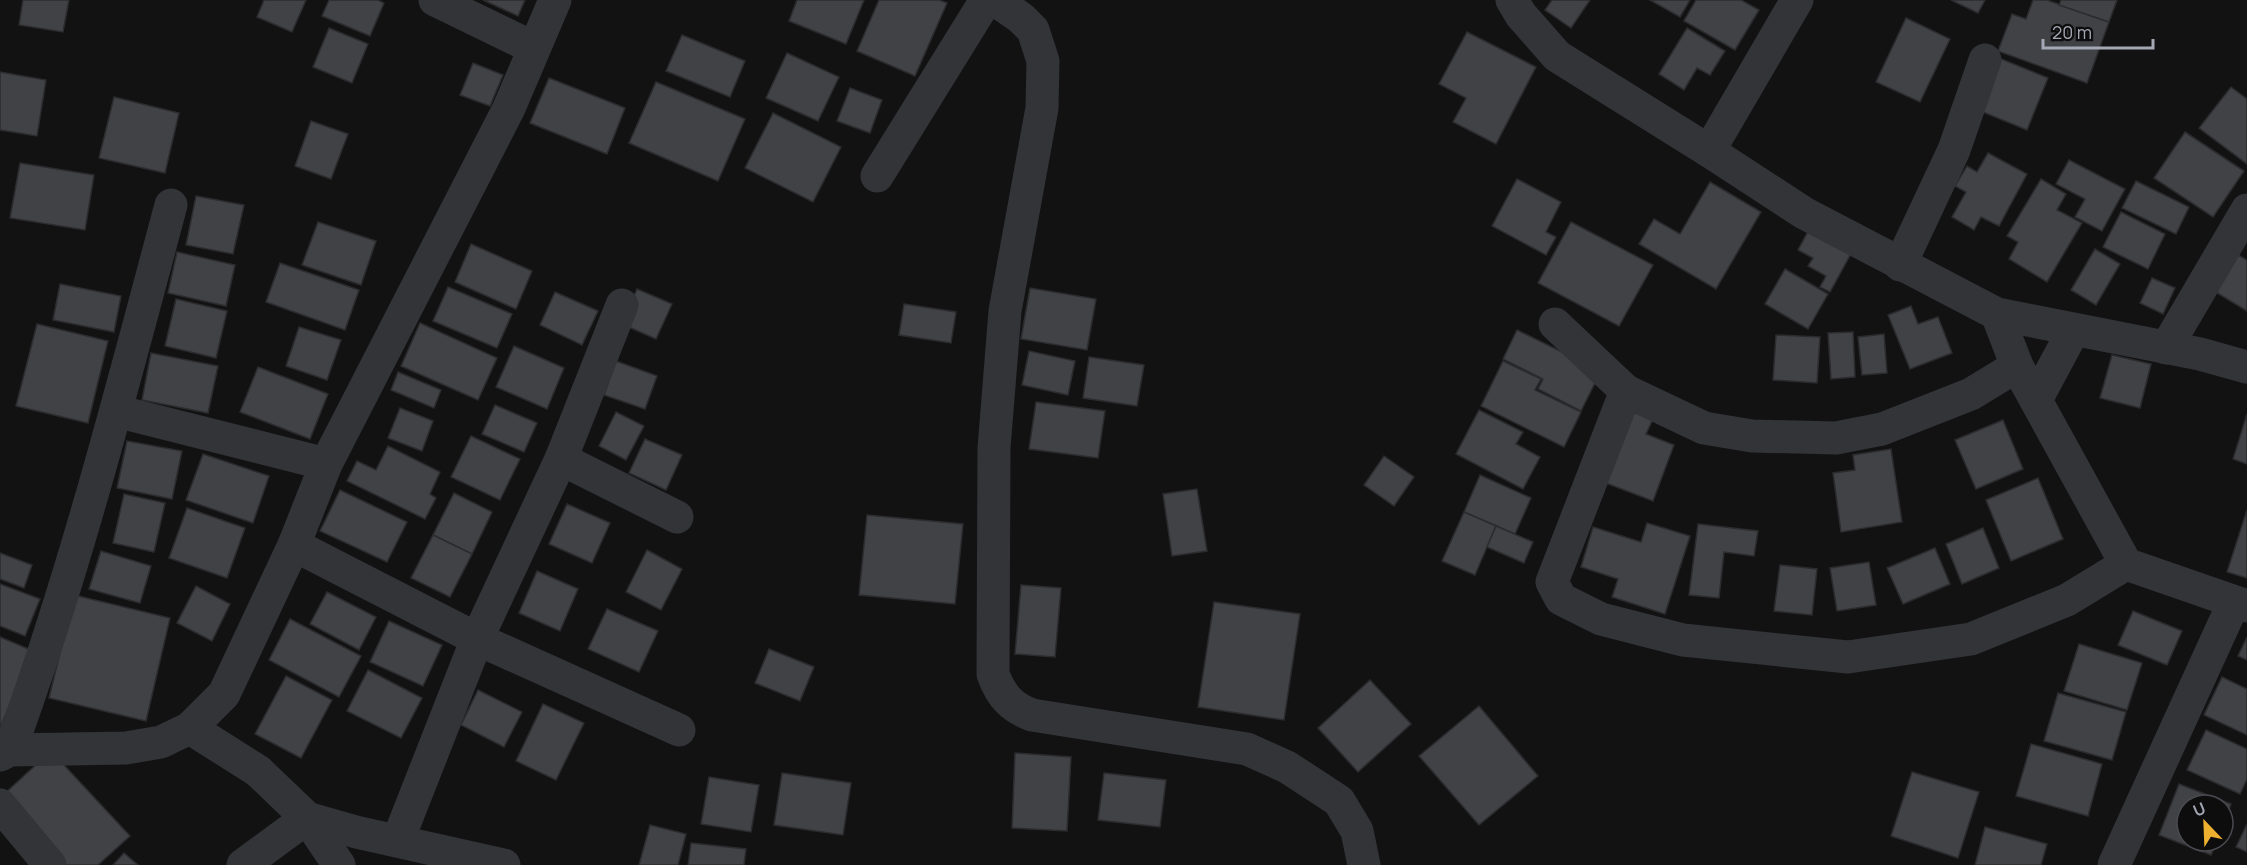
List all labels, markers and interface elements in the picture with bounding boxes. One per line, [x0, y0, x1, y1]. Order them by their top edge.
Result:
scale bar [2043, 12, 2152, 50]
text: 20 m [2052, 20, 2092, 44]
north arrow [2175, 793, 2235, 853]
text: U [2190, 797, 2209, 822]

